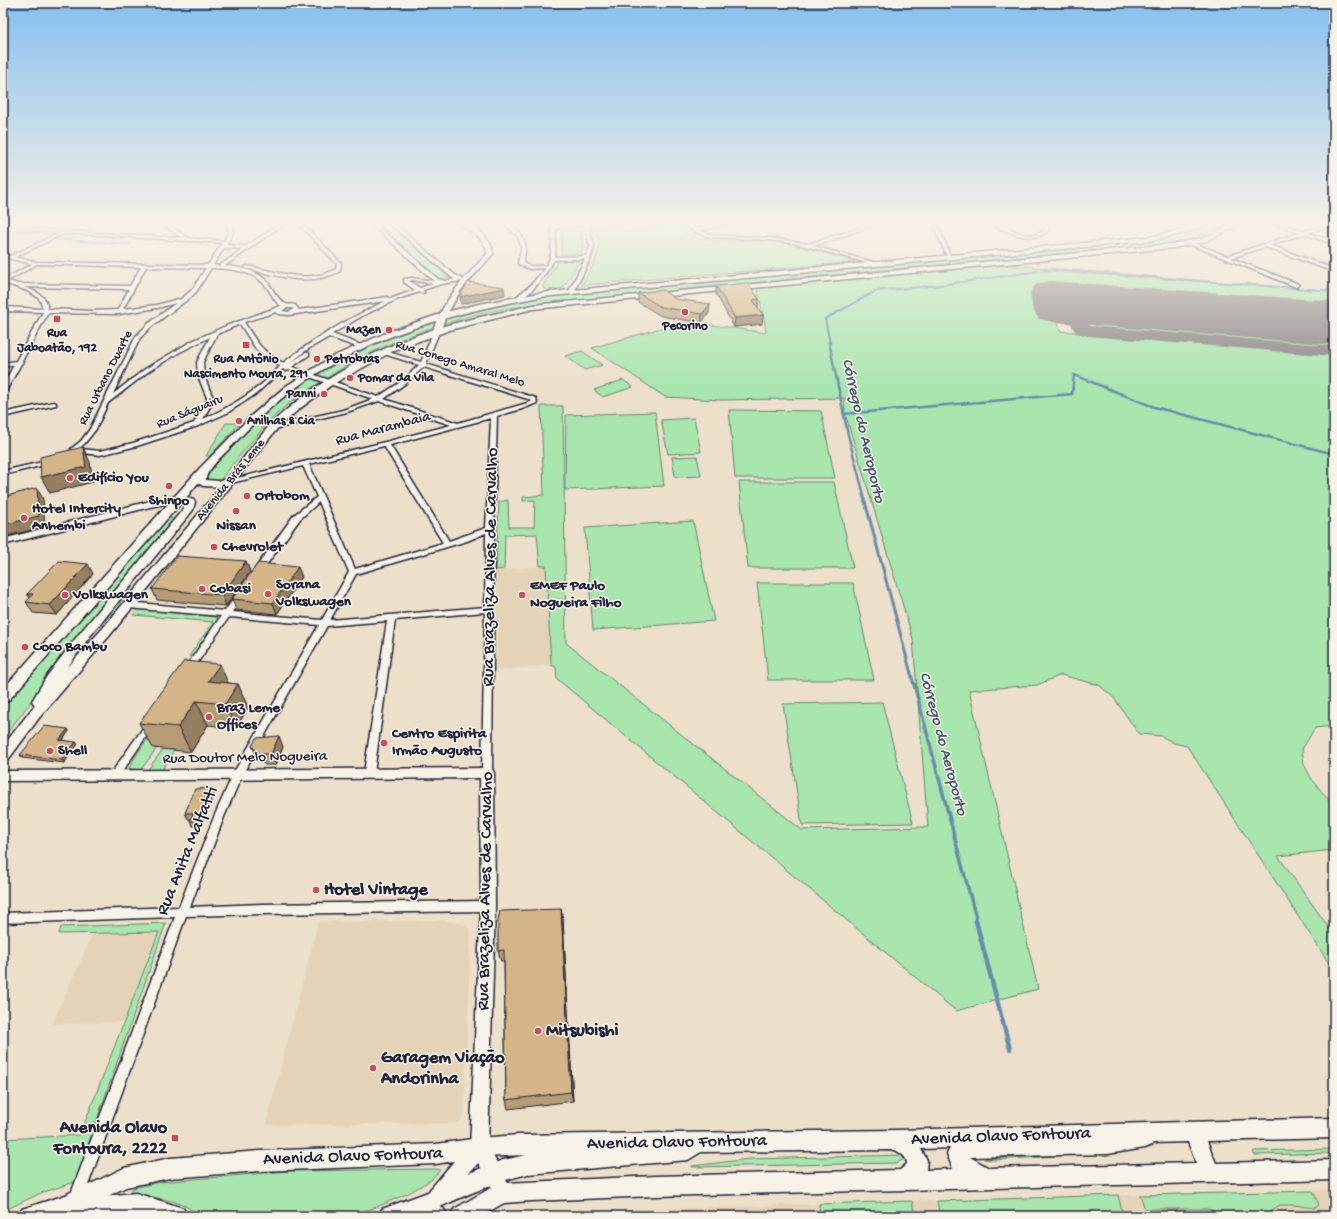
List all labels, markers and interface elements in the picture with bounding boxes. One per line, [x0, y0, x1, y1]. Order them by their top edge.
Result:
marker: Pecorino [680, 307, 690, 317]
marker: Rua Jaboatão, 192 [52, 314, 62, 324]
place label: Pecorino [661, 319, 708, 334]
place label: Mazen [346, 323, 382, 338]
marker: Mazen [384, 325, 394, 335]
place label: Rua Jaboatão, 192 [16, 326, 97, 356]
street label: Rua Urbano Duarte [76, 328, 136, 428]
street label: Rua Conego Amaral Melo [394, 337, 527, 391]
marker: Rua Antônio Nascimento Moura, 291 [241, 340, 251, 350]
place label: Rua Antônio Nascimento Moura, 291 [184, 352, 308, 382]
place label: Petrobras [324, 352, 380, 367]
marker: Petrobras [312, 354, 322, 364]
water label: Córrego do Aeroporto [836, 357, 888, 506]
place label: Pomar da Vila [357, 371, 435, 386]
marker: Pomar da Vila [345, 373, 355, 383]
place label: Panni [285, 387, 316, 402]
marker: Panni [319, 389, 329, 399]
street label: Rua Ságuairu [154, 392, 226, 432]
street label: Rua Marambaia [334, 407, 433, 450]
place label: Anilhas & Cia [246, 414, 316, 429]
marker: Anilhas & Cia [234, 416, 244, 426]
street label: Avenida Brás Leme [193, 436, 269, 524]
street label: Rua Brazeliza Alves de Carvalho [478, 447, 504, 687]
place label: Edifício You [78, 469, 150, 487]
marker: Edifício You [65, 473, 75, 483]
marker: Shinpo [164, 481, 174, 491]
place label: Ortobom [255, 487, 310, 505]
marker: Ortobom [242, 491, 252, 501]
place label: Shinpo [149, 492, 189, 510]
place label: Hotel Intercity Anhembi [31, 500, 121, 535]
marker: Nissan [231, 506, 241, 516]
marker: Hotel Intercity Anhembi [19, 513, 29, 523]
place label: Nissan [216, 517, 257, 535]
place label: Chevrolet [221, 538, 285, 556]
marker: Chevrolet [209, 542, 219, 552]
place label: Sorana Volkswagen [275, 576, 352, 611]
place label: EMEF Paulo Nogueira Filho [530, 577, 622, 612]
place label: Cobasi [209, 580, 251, 598]
marker: Cobasi [197, 584, 207, 594]
place label: Volkswagen [72, 586, 149, 604]
marker: Sorana Volkswagen [263, 589, 273, 599]
marker: Volkswagen [60, 590, 70, 600]
marker: EMEF Paulo Nogueira Filho [517, 590, 527, 600]
place label: Coco Bambu [32, 638, 108, 656]
marker: Coco Bambu [20, 642, 30, 652]
water label: Córrego do Aeroporto [914, 670, 970, 818]
place label: Braz Leme Offices [216, 699, 281, 734]
marker: Braz Leme Offices [204, 712, 214, 722]
place label: Centro Espirita Irmão Augusto [391, 725, 487, 760]
marker: Centro Espirita Irmão Augusto [379, 738, 389, 748]
place label: Shell [58, 742, 88, 760]
marker: Shell [45, 746, 55, 756]
street label: Rua Doutor Melo Nogueira [162, 748, 328, 768]
street label: Rua Brazeliza Alves de Carvalho [473, 771, 499, 1011]
street label: Rua Anita Malfatti [153, 783, 223, 919]
place label: Hotel Vintage [324, 880, 429, 901]
marker: Hotel Vintage [311, 885, 321, 895]
place label: Mitsubishi [546, 1021, 619, 1042]
marker: Mitsubishi [533, 1026, 543, 1036]
place label: Garagem Viação Andorinha [380, 1048, 505, 1090]
marker: Garagem Viação Andorinha [368, 1063, 378, 1073]
place label: Avenida Olavo Fontoura, 2222 [52, 1118, 168, 1160]
street label: Avenida Olavo Fontoura [911, 1123, 1092, 1151]
street label: Avenida Olavo Fontoura [587, 1131, 768, 1155]
marker: Avenida Olavo Fontoura, 2222 [170, 1133, 180, 1143]
street label: Avenida Olavo Fontoura [263, 1143, 444, 1171]

